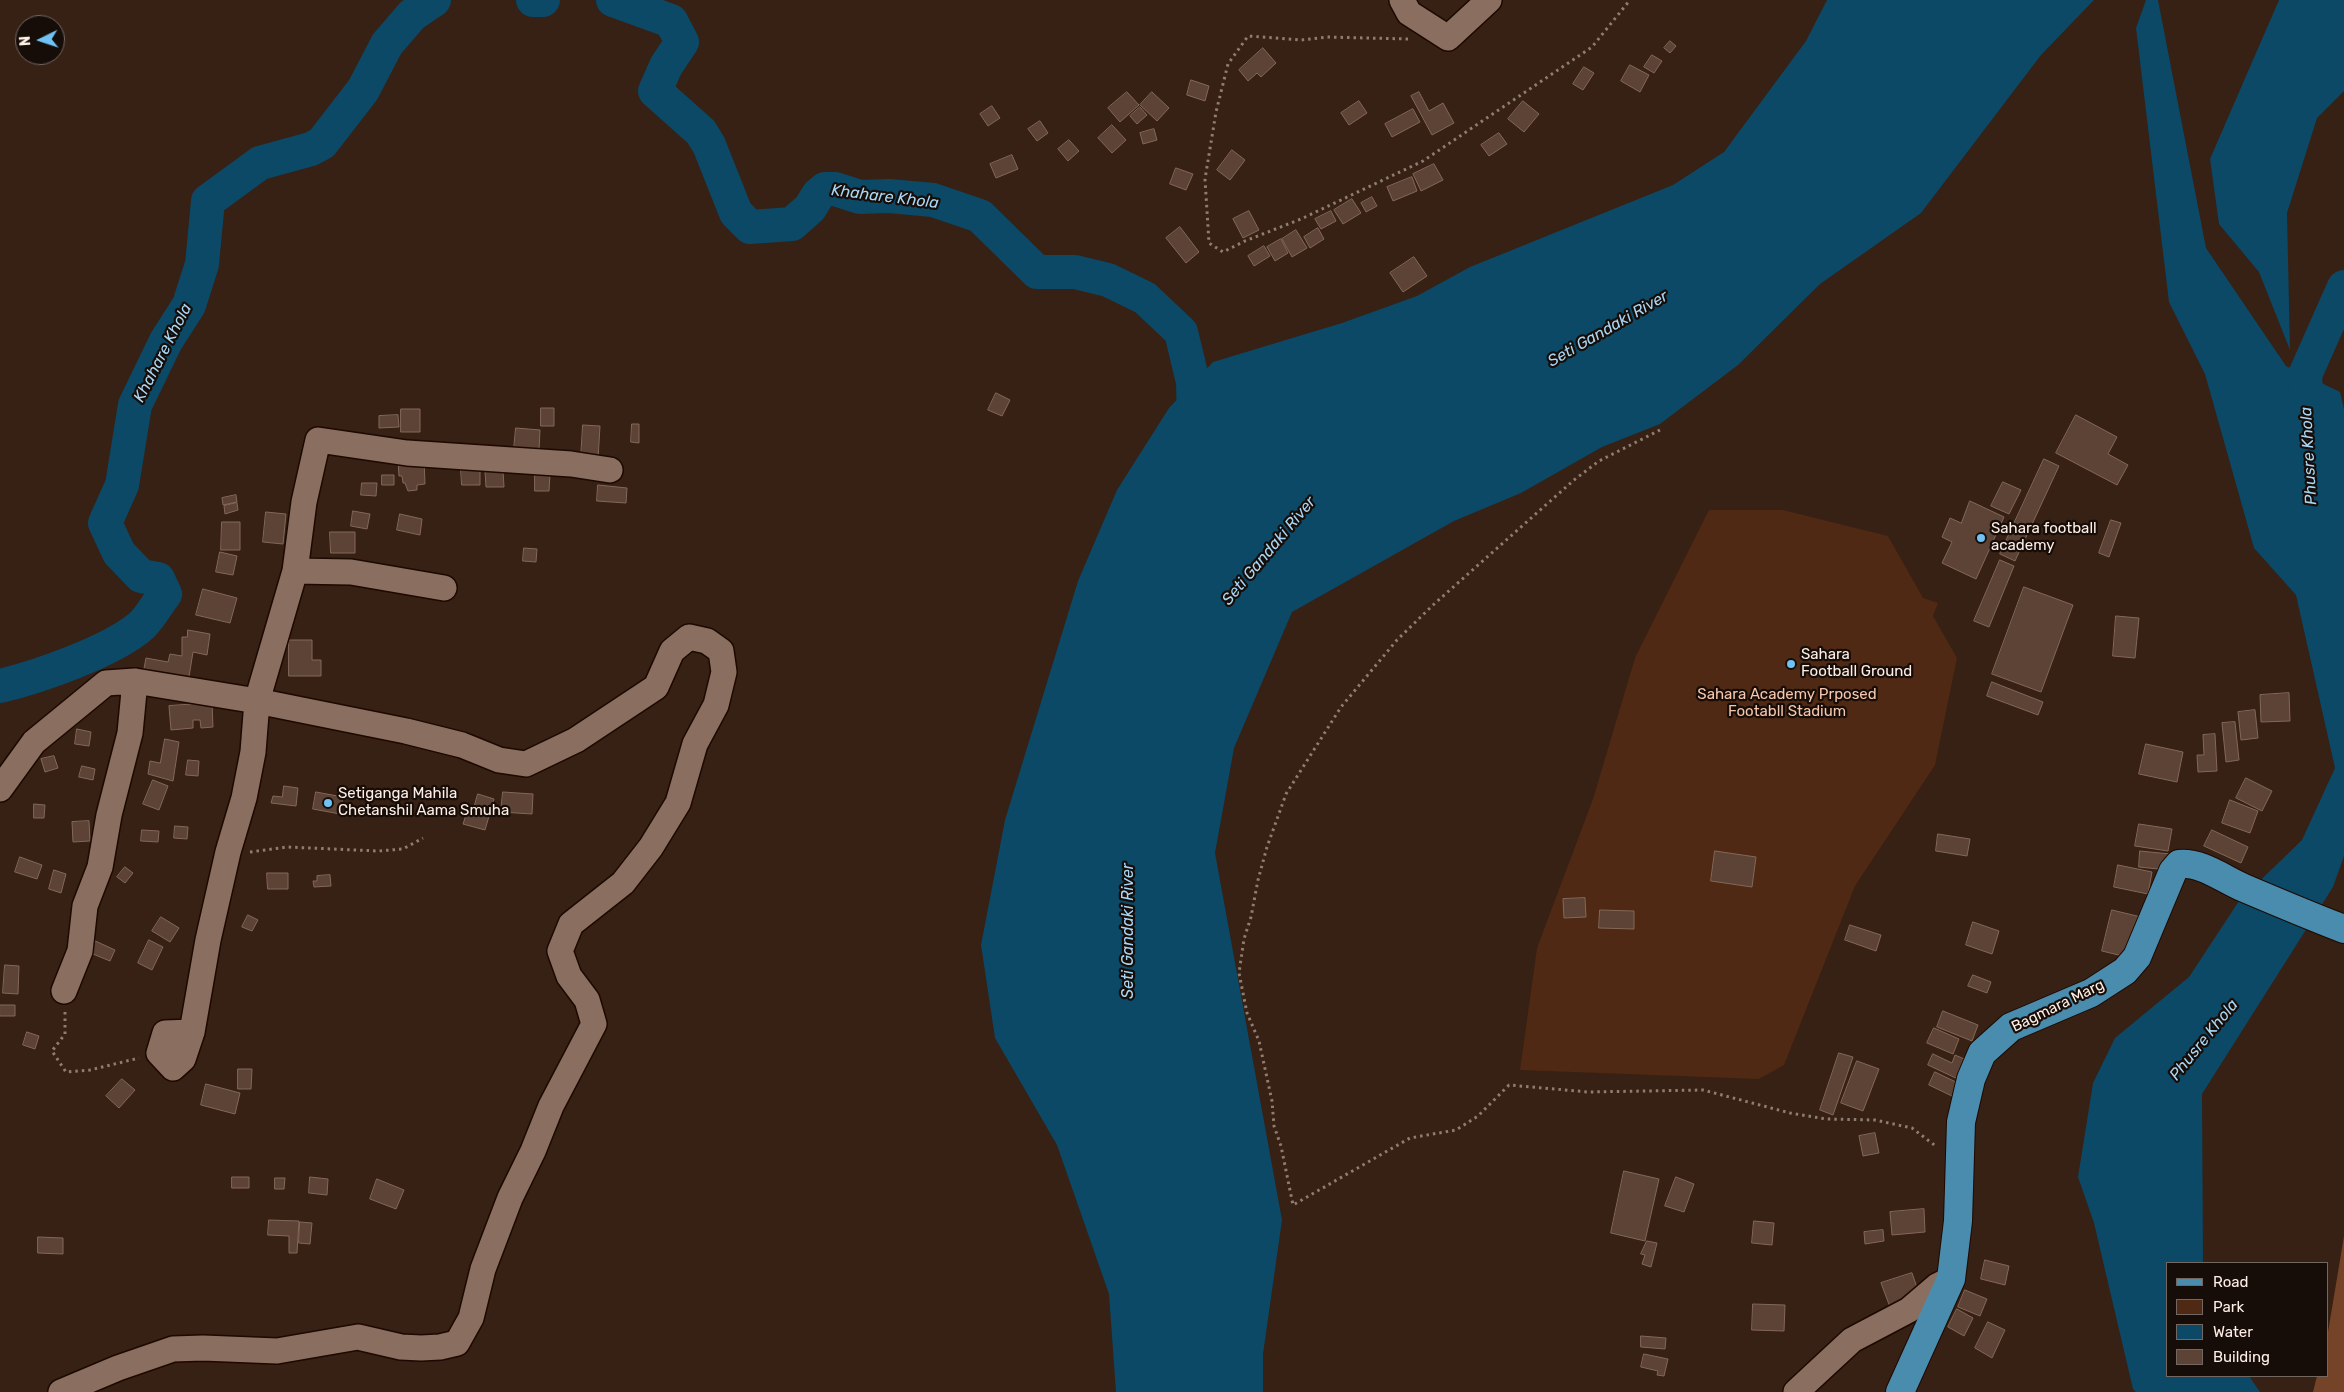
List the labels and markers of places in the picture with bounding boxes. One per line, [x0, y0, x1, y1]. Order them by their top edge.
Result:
place label: Sahara football academy [1991, 520, 2097, 555]
marker: Sahara football academy [1975, 532, 1987, 544]
place label: Sahara Football Ground [1801, 646, 1912, 681]
marker: Sahara Football Ground [1785, 658, 1797, 670]
place label: Setiganga Mahila Chetanshil Aama Smuha [338, 785, 509, 820]
marker: Setiganga Mahila Chetanshil Aama Smuha [322, 797, 334, 809]

